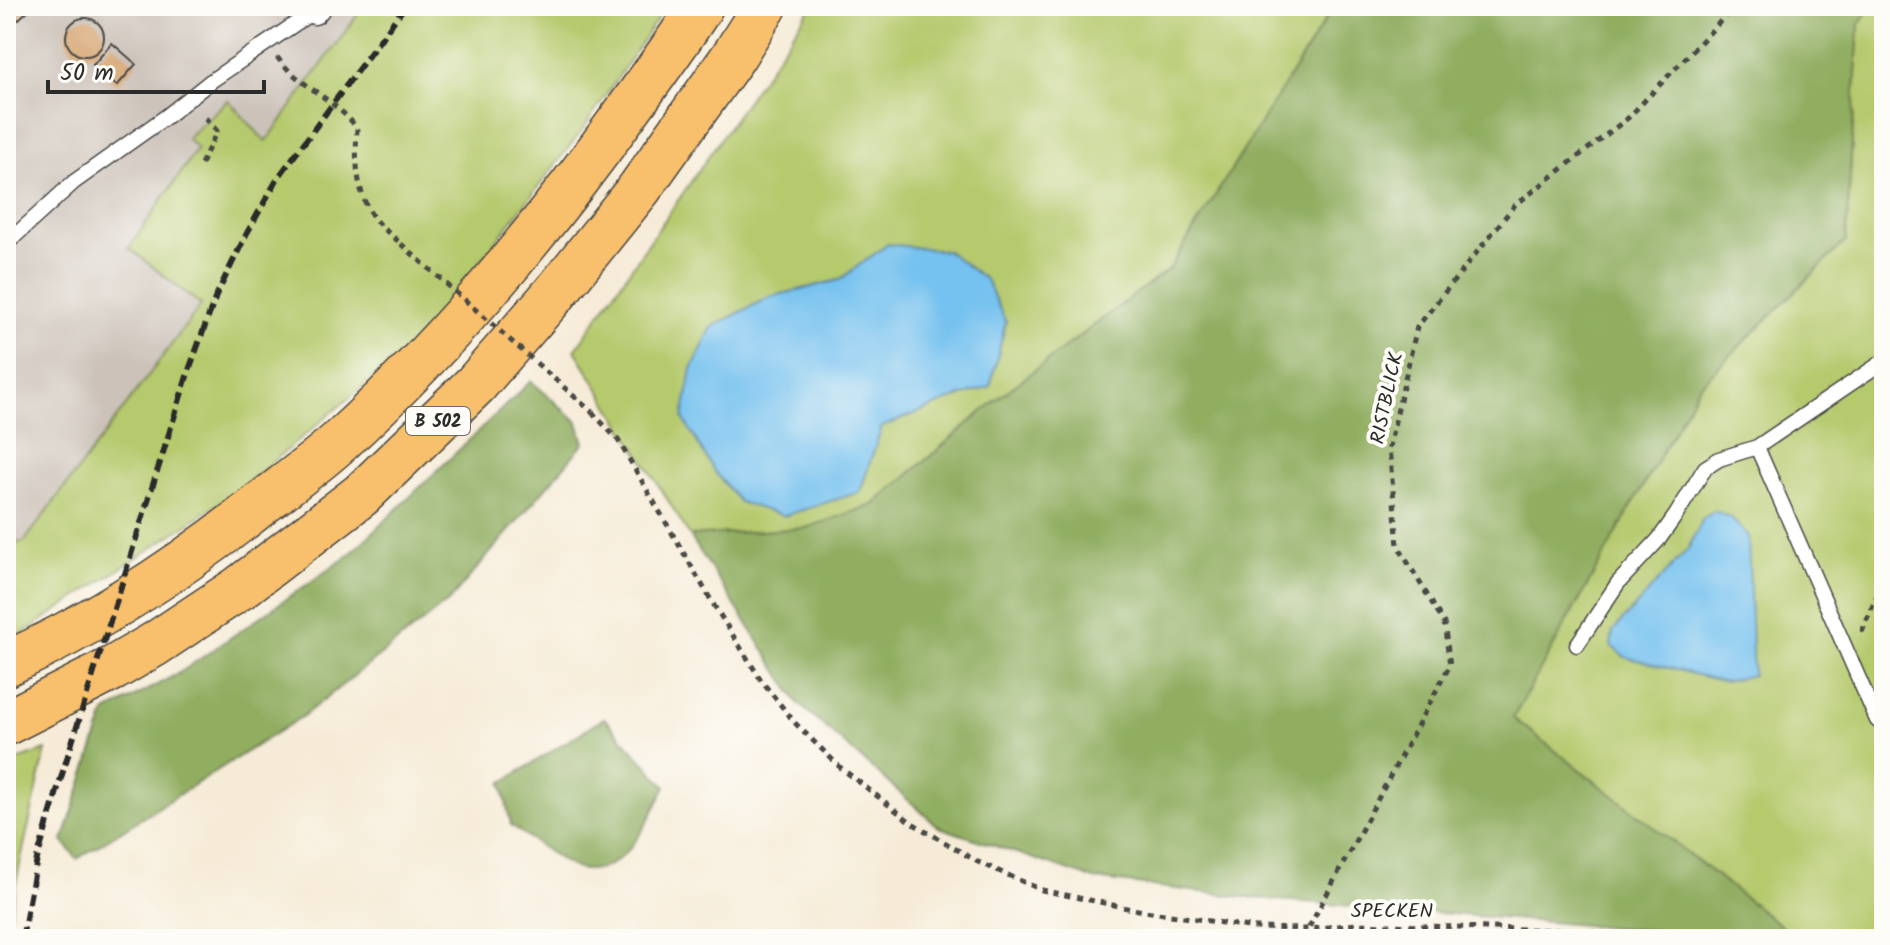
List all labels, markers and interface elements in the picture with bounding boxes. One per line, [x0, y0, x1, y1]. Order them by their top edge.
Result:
scale bar [48, 44, 264, 94]
text: 50 m [60, 54, 114, 93]
street label: RISTBLICK [1363, 350, 1413, 447]
road number: B 502 [406, 407, 470, 435]
street label: SPECKEN [1351, 896, 1433, 928]

